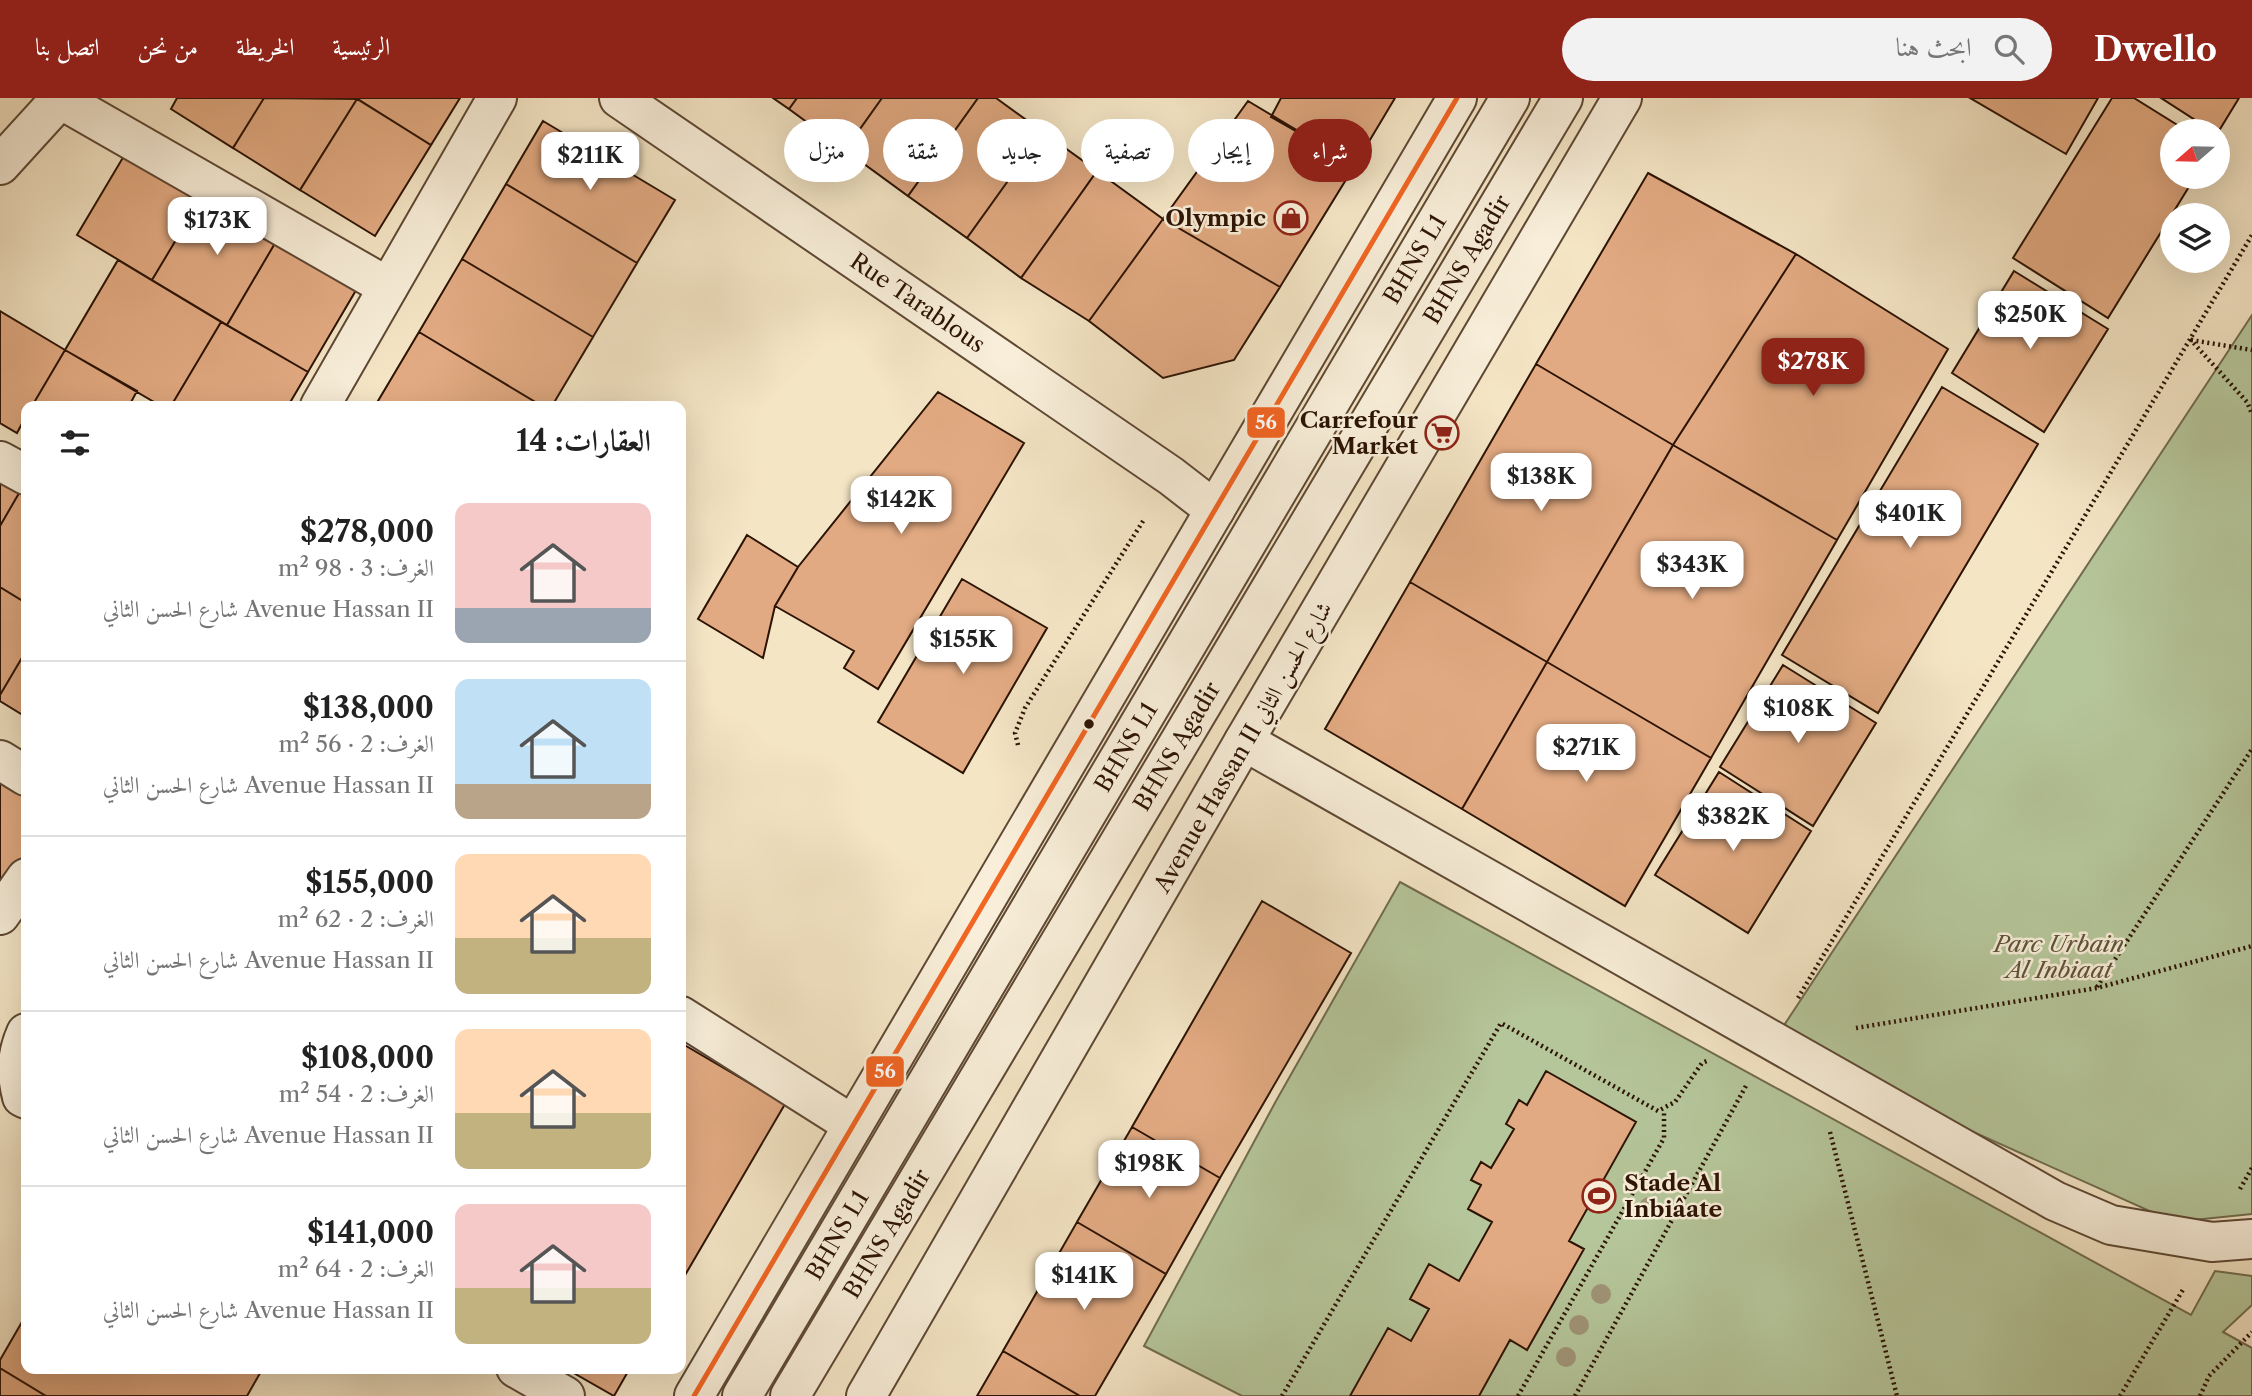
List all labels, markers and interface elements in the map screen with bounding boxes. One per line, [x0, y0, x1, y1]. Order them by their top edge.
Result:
search box [1562, 18, 2052, 81]
text: Dwello [2094, 29, 2217, 70]
icon: search [1990, 30, 2028, 68]
text: ابحث هنا [1895, 31, 1972, 63]
text: اتصل بنا [35, 32, 99, 61]
text: من نحن [137, 32, 198, 61]
text: الخريطة [236, 32, 294, 61]
text: الرئيسية [332, 32, 390, 61]
chip: منزل [784, 119, 869, 182]
chip: شقة [883, 119, 963, 182]
chip: جديد [977, 119, 1067, 182]
chip: تصفية [1081, 119, 1174, 182]
chip: إيجار [1188, 119, 1274, 182]
chip: شراء [1288, 119, 1372, 182]
north arrow [2160, 119, 2230, 189]
map controls [2160, 119, 2230, 273]
pin: $211K [541, 132, 639, 192]
text: $211K [557, 141, 623, 169]
street label: BHNS Agadir [1418, 189, 1516, 329]
pin: $173K [168, 198, 266, 257]
shop icon: Olympic [1272, 199, 1310, 237]
button: layers [2160, 203, 2230, 273]
place label: Olympic [1165, 204, 1266, 232]
text: $173K [184, 206, 250, 234]
street label: BHNS L1 [1377, 209, 1452, 309]
street label: Rue Tarablous [845, 247, 991, 359]
pin: $250K [1981, 292, 2079, 351]
text: $250K [1994, 300, 2066, 328]
pin: $278K [1764, 338, 1862, 398]
text: $278K [1778, 347, 1848, 375]
line badge: 56 [1246, 406, 1286, 439]
place label: Carrefour Market [1300, 406, 1419, 460]
text: 56 [1255, 411, 1277, 434]
supermarket icon: Carrefour Market [1423, 414, 1461, 452]
text: العقارات: 14 [516, 422, 651, 459]
icon: filters [56, 424, 94, 462]
pin: $138K [1492, 454, 1590, 513]
text: $138K [1507, 462, 1575, 490]
pin: $142K [852, 476, 950, 536]
text: $142K [867, 485, 935, 513]
pin: $401K [1861, 490, 1959, 550]
text: $401K [1875, 499, 1945, 527]
text: $278,000 [300, 513, 434, 550]
icon: home [511, 531, 595, 615]
pin: $343K [1643, 542, 1741, 601]
text: $343K [1657, 550, 1727, 578]
text: الغرف: 3 · 98 m² [278, 554, 434, 582]
text: Avenue Hassan II شارع الحسن الثاني [103, 595, 434, 623]
street label: Avenue Hassan II شارع الحسن الثاني [1148, 597, 1343, 901]
pin: $155K [914, 616, 1012, 676]
text: $155K [930, 625, 996, 653]
street label: BHNS Agadir [1128, 676, 1226, 816]
pin: $108K [1749, 686, 1847, 745]
text: $138,000 [303, 689, 434, 726]
text: $108K [1763, 694, 1833, 722]
street label: BHNS L1 [1089, 697, 1163, 797]
icon: home [511, 707, 595, 791]
unlabelled marker [1082, 717, 1096, 731]
pin: $271K [1537, 724, 1635, 784]
text: الغرف: 2 · 56 m² [279, 730, 434, 758]
text: $271K [1552, 733, 1620, 761]
text: Avenue Hassan II شارع الحسن الثاني [103, 771, 434, 799]
pin: $382K [1684, 794, 1782, 853]
text: $382K [1697, 802, 1769, 830]
text: $155,000 [305, 864, 434, 901]
icon: home [511, 882, 595, 966]
text: الغرف: 2 · 62 m² [278, 905, 434, 933]
park label: Parc Urbain Al Inbiaat [1992, 930, 2124, 984]
text: Avenue Hassan II شارع الحسن الثاني [103, 946, 434, 974]
text: $108,000 [301, 1039, 434, 1076]
line badge: 56 [865, 1055, 905, 1088]
icon: home [511, 1057, 595, 1141]
text: 56 [874, 1060, 896, 1083]
text: الغرف: 2 · 54 m² [279, 1080, 434, 1108]
text: Avenue Hassan II شارع الحسن الثاني [103, 1121, 434, 1149]
pin: $198K [1100, 1140, 1198, 1200]
text: $198K [1114, 1149, 1184, 1177]
street label: BHNS Agadir [837, 1164, 936, 1303]
place label: Stade Al Inbiâate [1624, 1169, 1722, 1223]
sports icon: Stade Al Inbiâate [1580, 1177, 1618, 1215]
street label: BHNS L1 [800, 1185, 875, 1285]
text: $141,000 [307, 1214, 434, 1251]
icon: home [511, 1232, 595, 1316]
pin: $141K [1035, 1252, 1133, 1312]
text: الغرف: 2 · 64 m² [278, 1255, 434, 1283]
text: $141K [1051, 1261, 1117, 1289]
text: Avenue Hassan II شارع الحسن الثاني [103, 1296, 434, 1324]

